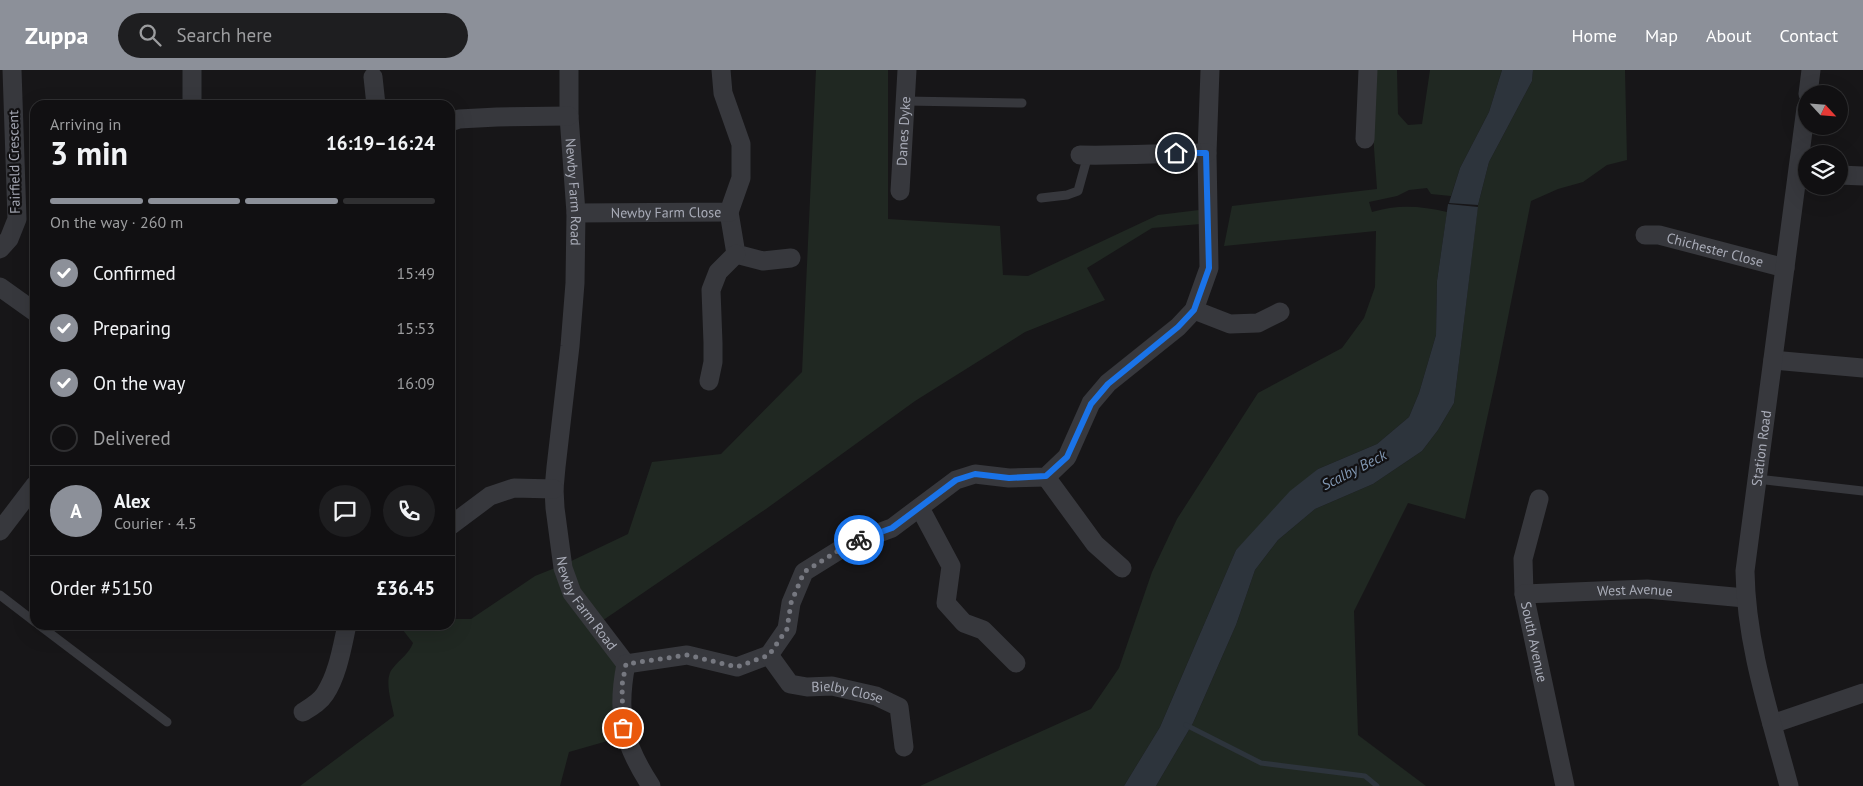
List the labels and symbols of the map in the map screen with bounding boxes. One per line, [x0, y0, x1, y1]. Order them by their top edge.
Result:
north arrow [1798, 85, 1848, 135]
street label: Danes Dyke [892, 96, 914, 166]
street label: Fairfield Crescent [4, 110, 24, 214]
pin [1155, 132, 1197, 174]
street label: Newby Farm Road [562, 137, 585, 246]
street label: Newby Farm Close [611, 203, 721, 222]
street label: Chichester Close [1665, 228, 1765, 271]
street label: Station Road [1747, 409, 1775, 487]
water label: Scalby Beck [1318, 444, 1391, 494]
courier [834, 515, 884, 565]
street label: Newby Farm Road [553, 555, 621, 654]
street label: West Avenue [1597, 580, 1674, 600]
street label: South Avenue [1517, 600, 1552, 684]
street label: Bielby Close [811, 677, 886, 707]
pin [602, 707, 644, 749]

